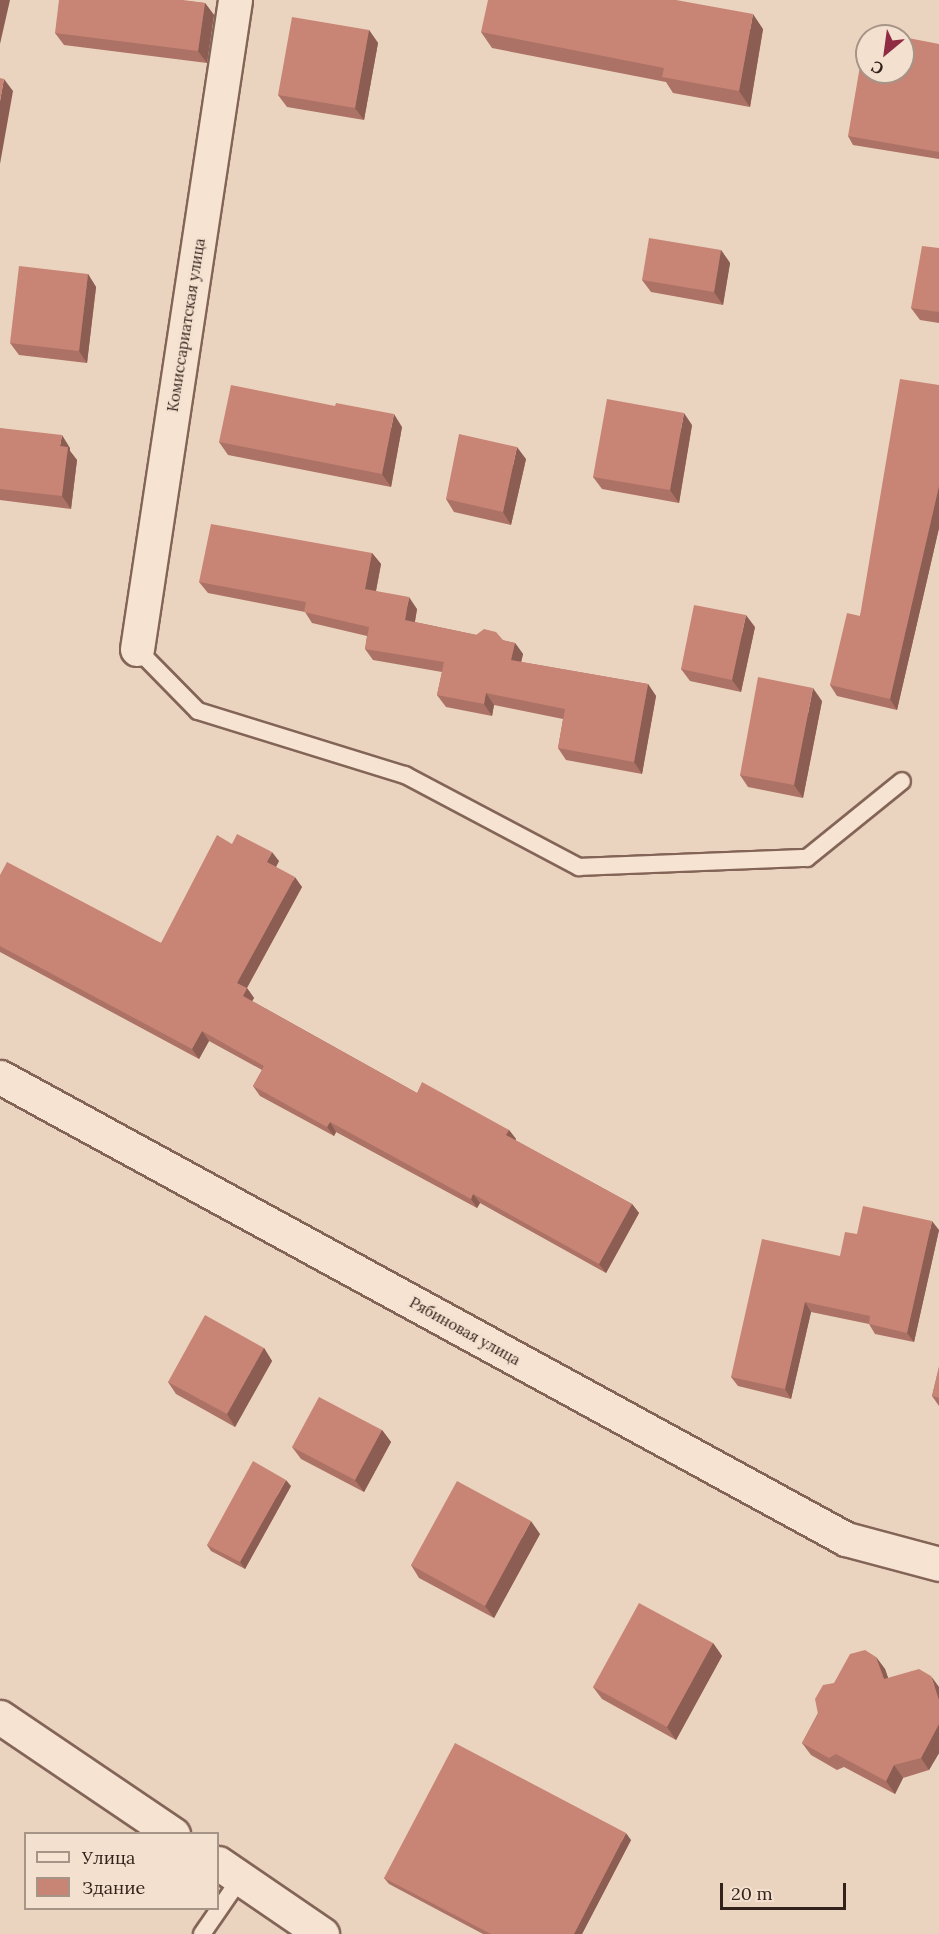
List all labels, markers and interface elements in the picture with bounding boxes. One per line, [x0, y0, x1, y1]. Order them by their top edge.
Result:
north arrow [855, 24, 915, 84]
text: С [868, 57, 887, 79]
street label: Комиссариатская улица [163, 237, 209, 413]
street label: Рябиновая улица [407, 1293, 523, 1369]
legend [24, 1832, 219, 1910]
text: Улица [82, 1846, 135, 1869]
scale bar [723, 1871, 849, 1909]
text: Здание [82, 1876, 145, 1899]
text: 20 m [731, 1882, 773, 1905]

